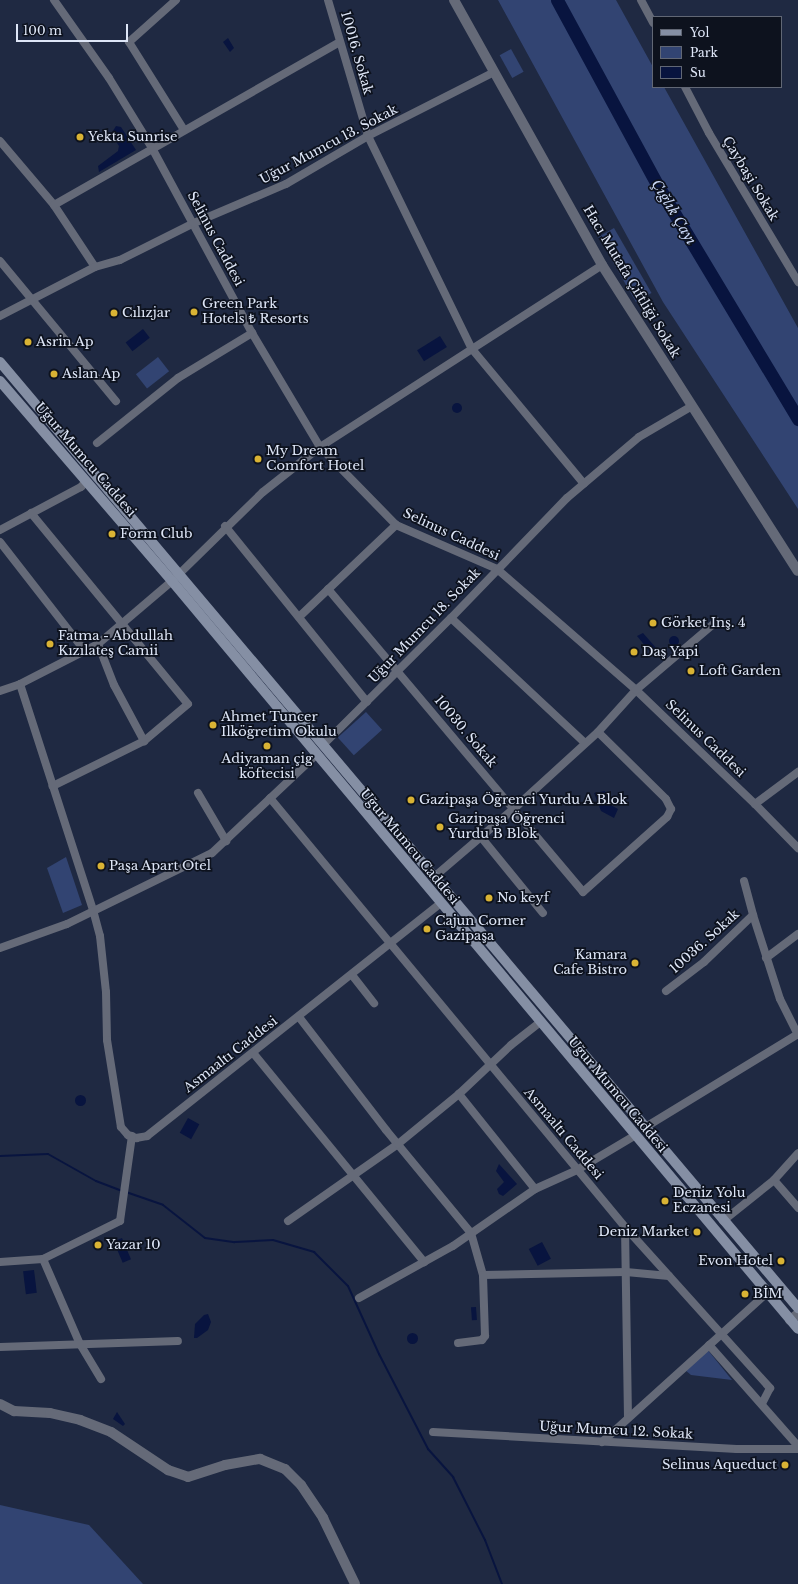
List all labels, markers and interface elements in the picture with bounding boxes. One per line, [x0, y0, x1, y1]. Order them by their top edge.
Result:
street label: 10016. Sokak [337, 10, 375, 96]
scale bar [18, 16, 130, 42]
legend [652, 16, 782, 88]
text: 100 m [23, 23, 62, 38]
text: Yol [690, 25, 709, 40]
text: Park [690, 45, 718, 60]
text: Su [690, 65, 706, 80]
street label: Uğur Mumcu 13. Sokak [257, 102, 401, 188]
place label: Yekta Sunrise [88, 129, 178, 145]
marker: Yekta Sunrise [75, 132, 85, 142]
street label: Çaybaşi Sokak [719, 134, 781, 224]
water label: Çığlık Çayı [648, 176, 700, 248]
street label: Selinus Caddesi [184, 189, 246, 289]
street label: Hacı Mutafa Çiftliği Sokak [579, 203, 683, 361]
place label: Green Park Hotels ₺ Resorts [202, 297, 309, 328]
place label: Cılızjar [122, 305, 170, 321]
marker: Green Park Hotels ₺ Resorts [189, 307, 199, 317]
marker: Cılızjar [109, 308, 119, 318]
place label: Asrin Ap [36, 334, 94, 350]
marker: Asrin Ap [23, 337, 33, 347]
place label: Aslan Ap [62, 366, 121, 382]
marker: Aslan Ap [49, 369, 59, 379]
street label: Uğur Mumcu Caddesi [31, 400, 139, 520]
place label: My Dream Comfort Hotel [266, 444, 364, 475]
marker: My Dream Comfort Hotel [253, 454, 263, 464]
street label: Selinus Caddesi [400, 506, 502, 564]
place label: Form Club [120, 526, 192, 542]
marker: Form Club [107, 529, 117, 539]
street label: Uğur Mumcu 18. Sokak [366, 565, 484, 687]
place label: Görket Inş. 4 [661, 615, 746, 631]
marker: Görket Inş. 4 [648, 618, 658, 628]
place label: Fatma - Abdullah Kızılateş Camii [58, 629, 174, 660]
marker: Fatma - Abdullah Kızılateş Camii [45, 639, 55, 649]
place label: Daş Yapi [642, 644, 699, 660]
marker: Daş Yapi [629, 647, 639, 657]
place label: Loft Garden [699, 663, 781, 679]
marker: Loft Garden [686, 666, 696, 676]
street label: 10030. Sokak [431, 693, 499, 771]
street label: Selinus Caddesi [662, 697, 748, 781]
place label: Ahmet Tuncer Ilköğretim Okulu [221, 710, 337, 741]
marker: Ahmet Tuncer Ilköğretim Okulu [208, 720, 218, 730]
marker: Adiyaman çig köftecisi [262, 741, 272, 751]
place label: Adiyaman çig köftecisi [221, 752, 313, 783]
street label: Uğur Mumcu Caddesi [356, 786, 462, 908]
place label: Gazipaşa Öğrenci Yurdu A Blok [419, 792, 629, 808]
marker: Gazipaşa Öğrenci Yurdu A Blok [406, 795, 416, 805]
place label: Gazipaşa Öğrenci Yurdu B Blok [448, 812, 565, 843]
marker: Gazipaşa Öğrenci Yurdu B Blok [435, 822, 445, 832]
place label: Paşa Apart Otel [109, 858, 212, 874]
marker: Paşa Apart Otel [96, 861, 106, 871]
place label: No keyf [497, 890, 549, 906]
marker: No keyf [484, 893, 494, 903]
street label: 10036. Sokak [667, 907, 743, 977]
place label: Cajun Corner Gazipaşa [435, 914, 526, 945]
marker: Cajun Corner Gazipaşa [422, 924, 432, 934]
place label: Kamara Cafe Bistro [553, 948, 627, 979]
marker: Kamara Cafe Bistro [630, 958, 640, 968]
street label: Asmaaltı Caddesi [181, 1014, 281, 1096]
street label: Uğur Mumcu Caddesi [564, 1034, 670, 1156]
street label: Asmaaltı Caddesi [520, 1085, 606, 1183]
place label: Deniz Yolu Eczanesi [673, 1186, 746, 1217]
marker: Deniz Yolu Eczanesi [660, 1196, 670, 1206]
place label: Deniz Market [598, 1224, 689, 1240]
marker: Deniz Market [692, 1227, 702, 1237]
place label: Yazar 10 [106, 1237, 161, 1253]
marker: Yazar 10 [93, 1240, 103, 1250]
place label: Evon Hotel [698, 1253, 773, 1269]
marker: Evon Hotel [776, 1256, 786, 1266]
place label: BİM [753, 1286, 782, 1302]
marker: BİM [740, 1289, 750, 1299]
street label: Uğur Mumcu 12. Sokak [539, 1419, 693, 1443]
place label: Selinus Aqueduct [661, 1457, 777, 1473]
marker: Selinus Aqueduct [780, 1460, 790, 1470]

